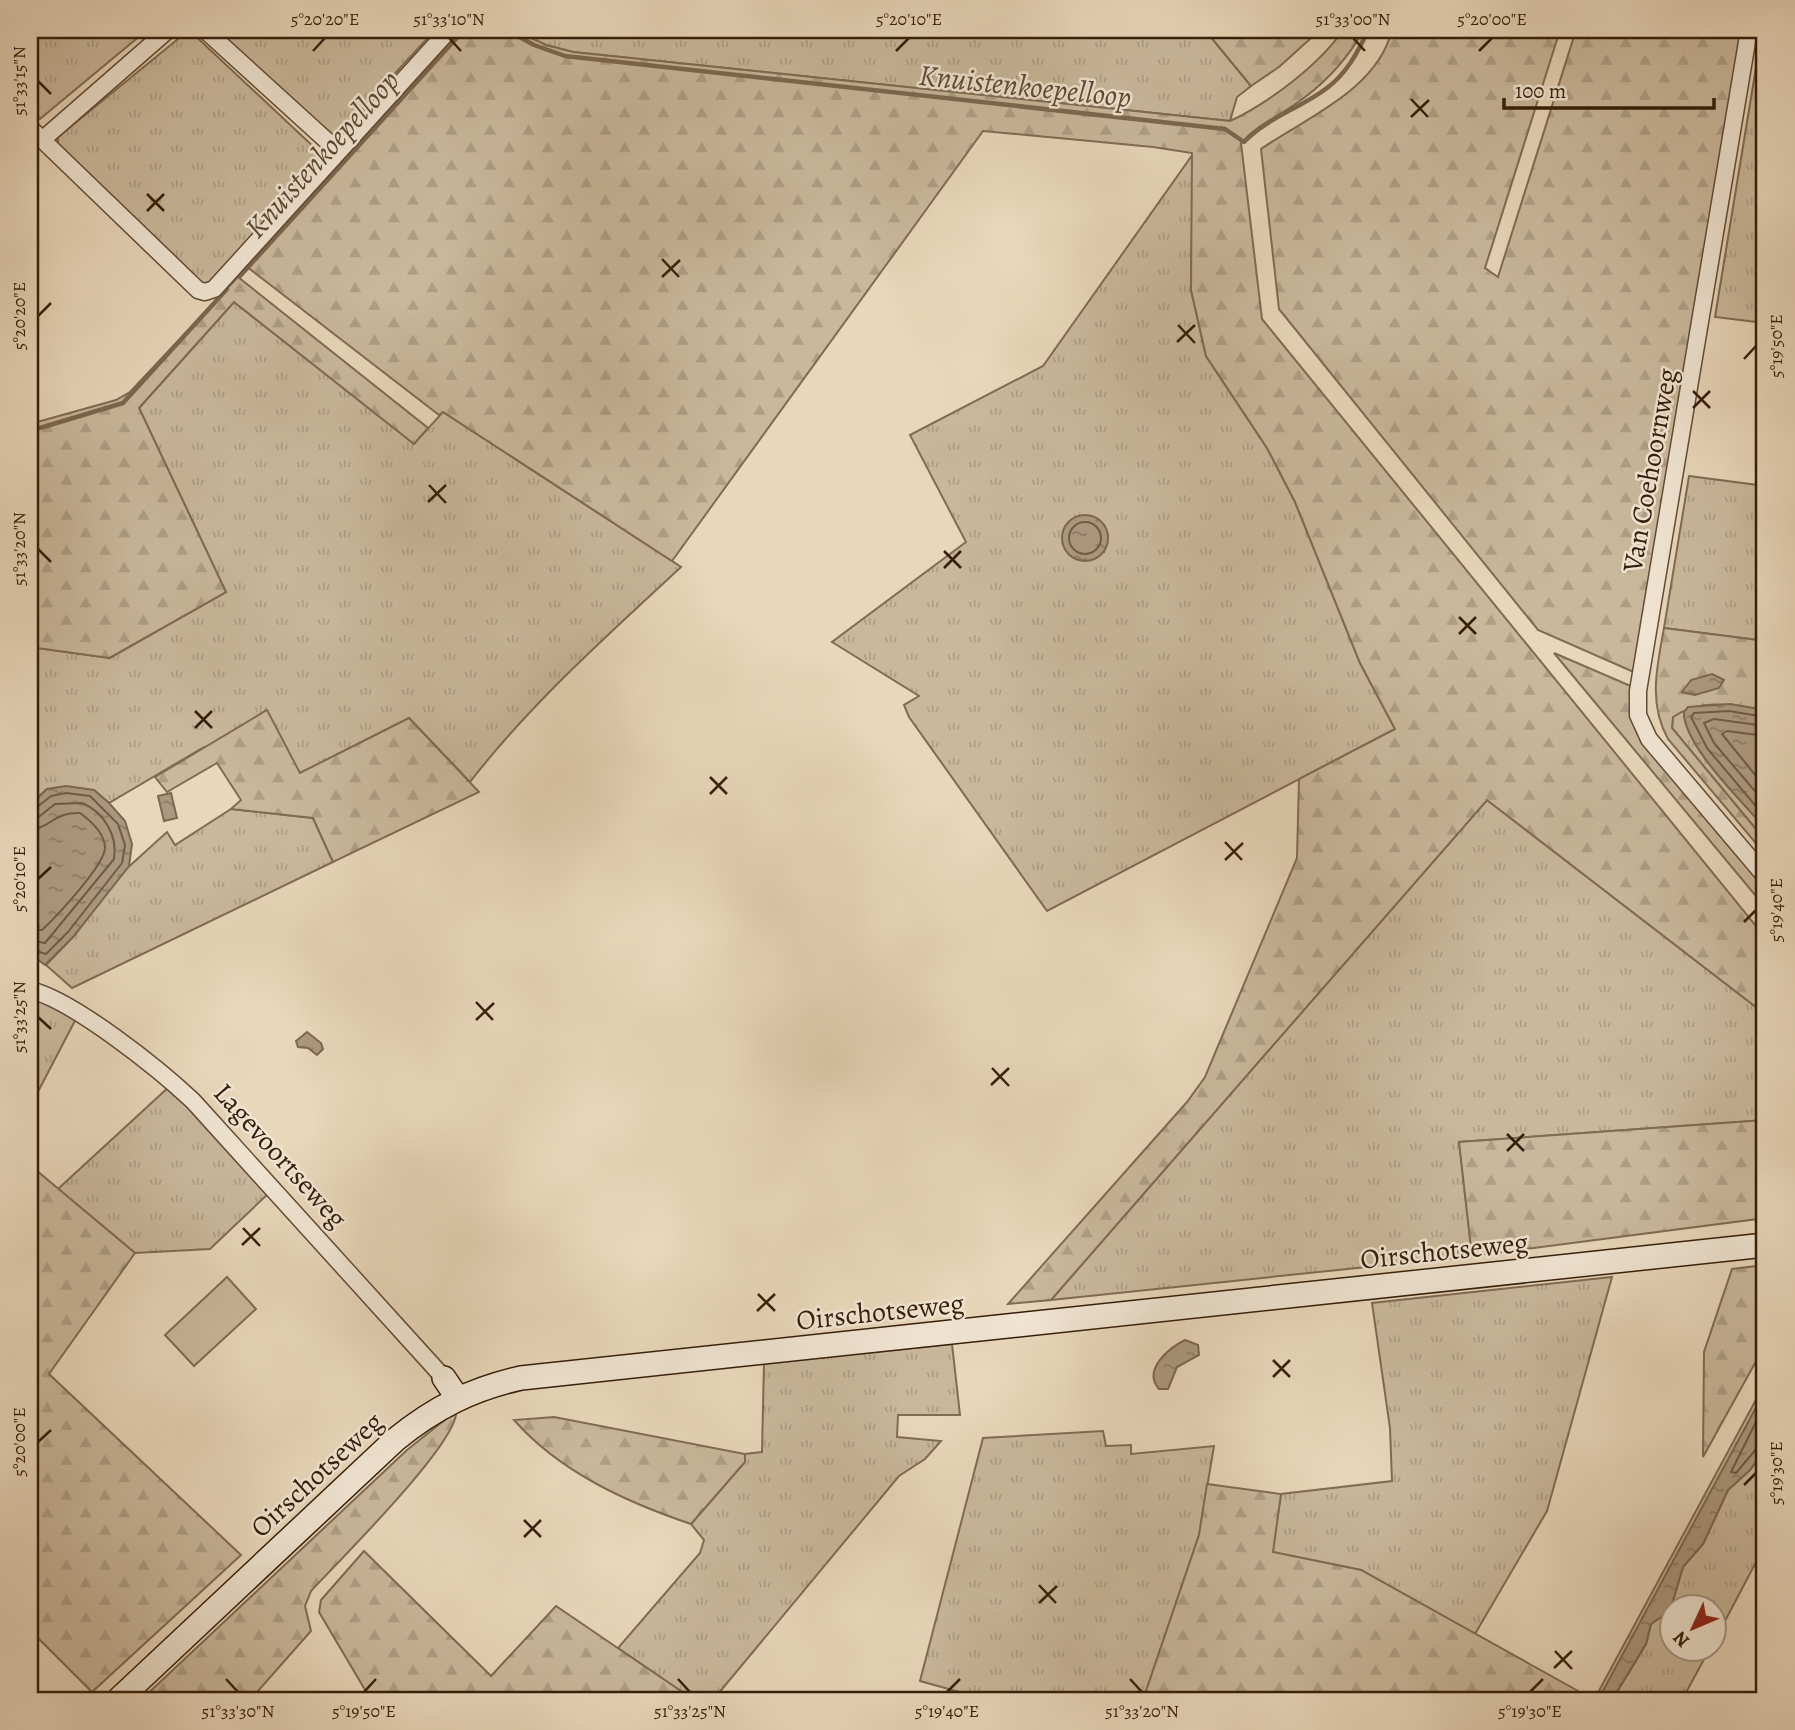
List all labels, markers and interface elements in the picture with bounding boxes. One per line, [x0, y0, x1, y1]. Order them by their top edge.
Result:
text: 5°20'20"E [291, 7, 359, 31]
text: 51°33'10"N [413, 7, 485, 31]
text: 5°20'10"E [876, 7, 942, 31]
text: 51°33'00"N [1316, 7, 1391, 31]
text: 5°20'00"E [1457, 7, 1527, 31]
text: 51°33'15"N [7, 46, 31, 116]
water label: Knuistenkoepelloop [917, 55, 1133, 117]
water label: Knuistenkoepelloop [236, 61, 408, 247]
scale bar [1504, 66, 1714, 110]
text: 100 m [1515, 77, 1566, 105]
text: 5°20'20"E [7, 282, 31, 350]
text: 5°19'50"E [1764, 314, 1788, 378]
street label: Van Coehoornweg [1613, 365, 1687, 576]
text: 51°33'20"N [7, 512, 31, 586]
text: 5°20'10"E [7, 846, 31, 912]
text: 5°19'40"E [1764, 878, 1788, 942]
text: 51°33'25"N [7, 981, 31, 1053]
street label: Lagevoortseweg [205, 1075, 356, 1236]
street label: Oirschotseweg [1358, 1223, 1530, 1279]
street label: Oirschotseweg [794, 1284, 966, 1340]
street label: Oirschotseweg [242, 1403, 391, 1546]
text: 5°20'00"E [7, 1407, 31, 1477]
text: 5°19'30"E [1764, 1441, 1788, 1505]
north arrow [1658, 1594, 1728, 1664]
text: N [1667, 1625, 1696, 1653]
text: 51°33'30"N [202, 1699, 274, 1723]
text: 5°19'50"E [332, 1699, 396, 1723]
text: 51°33'25"N [654, 1699, 726, 1723]
text: 5°19'40"E [915, 1699, 979, 1723]
text: 51°33'20"N [1105, 1699, 1179, 1723]
text: 5°19'30"E [1498, 1699, 1562, 1723]

